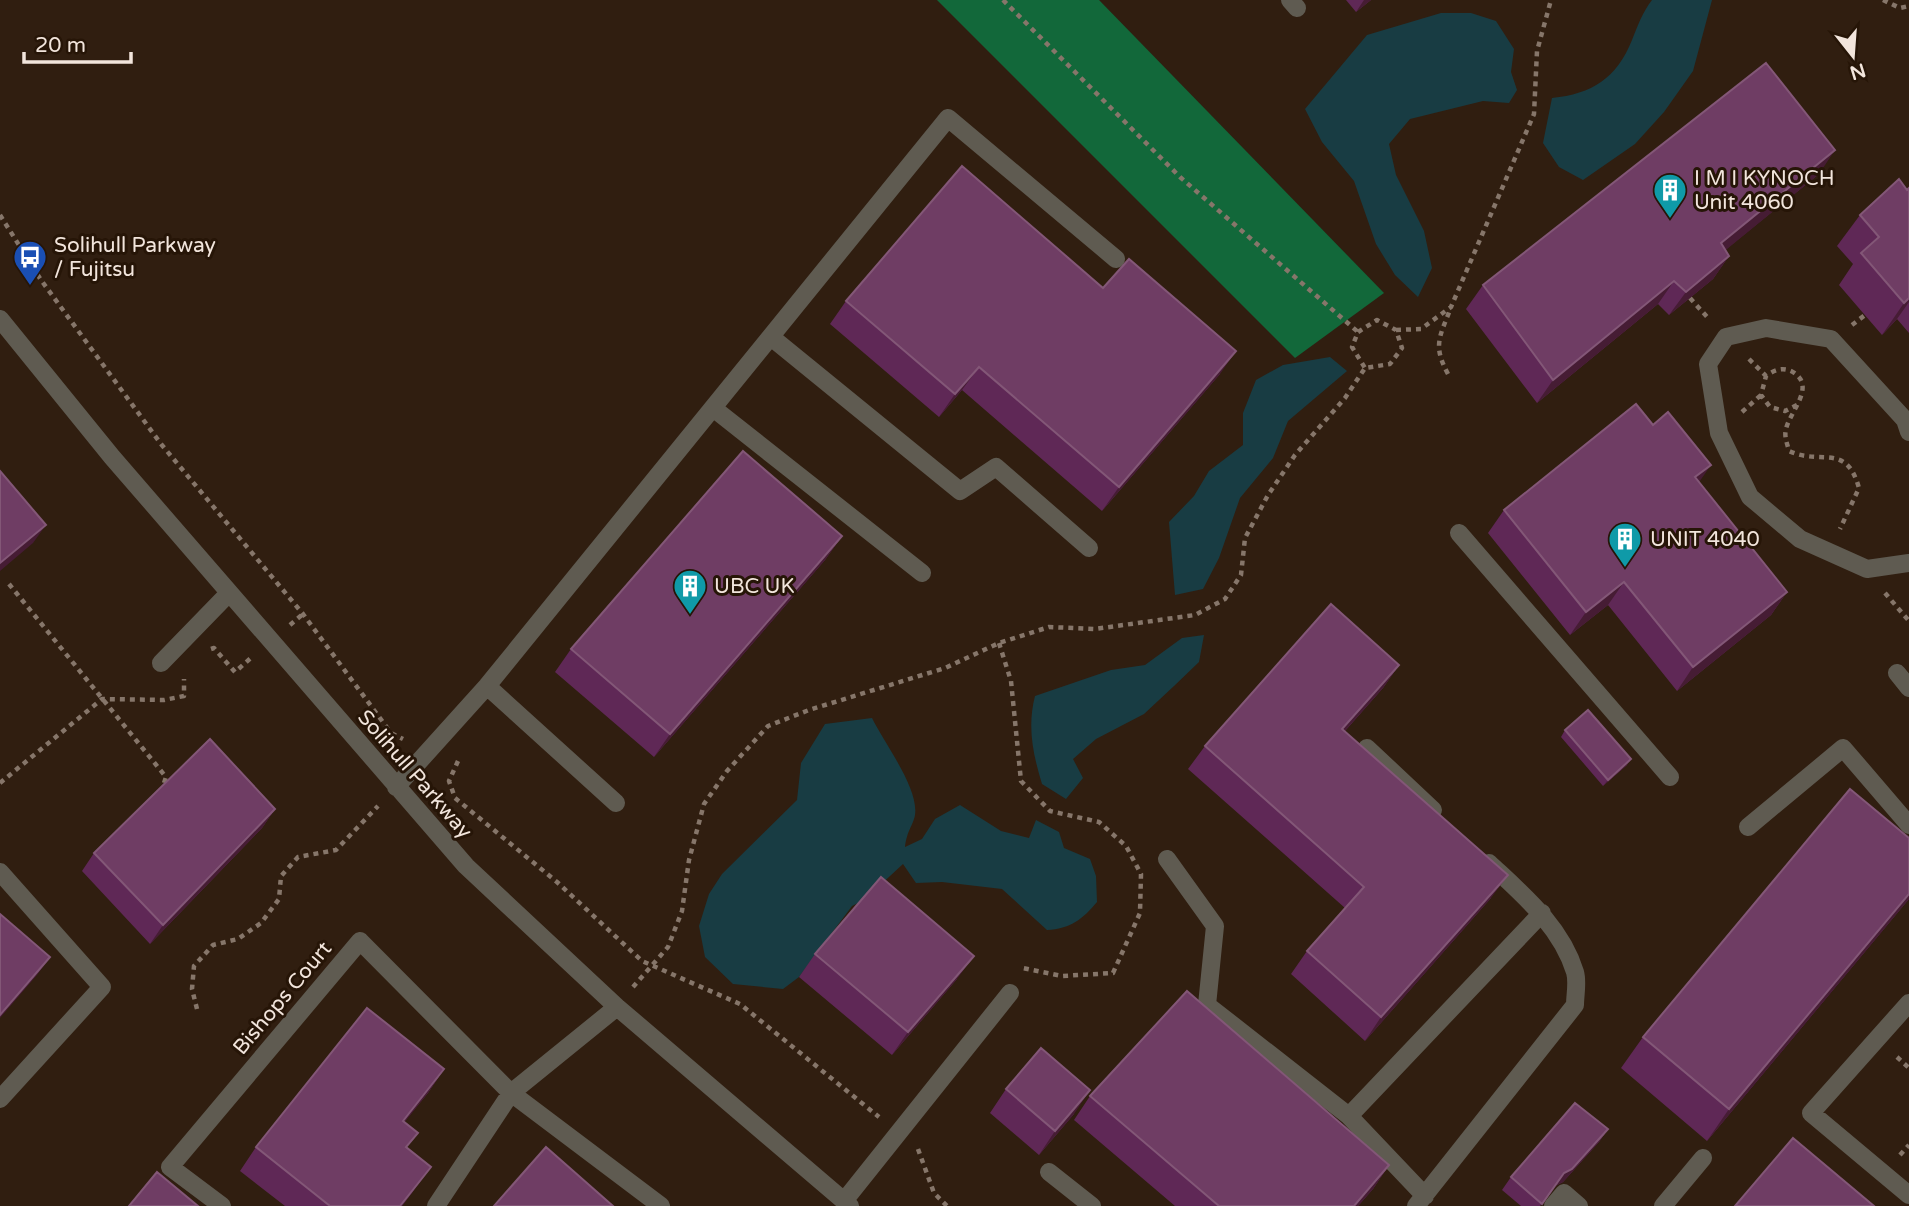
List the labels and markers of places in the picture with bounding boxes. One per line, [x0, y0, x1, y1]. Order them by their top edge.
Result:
place label: I M I KYNOCH Unit 4060 [1694, 166, 1835, 215]
building icon: I M I KYNOCH Unit 4060 [1651, 171, 1689, 220]
place label: Solihull Parkway / Fujitsu [54, 233, 216, 282]
bus stop icon: Solihull Parkway / Fujitsu [11, 238, 49, 287]
building icon: UNIT 4040 [1606, 520, 1644, 569]
place label: UNIT 4040 [1650, 527, 1760, 552]
building icon: UBC UK [671, 567, 709, 616]
place label: UBC UK [714, 574, 795, 599]

